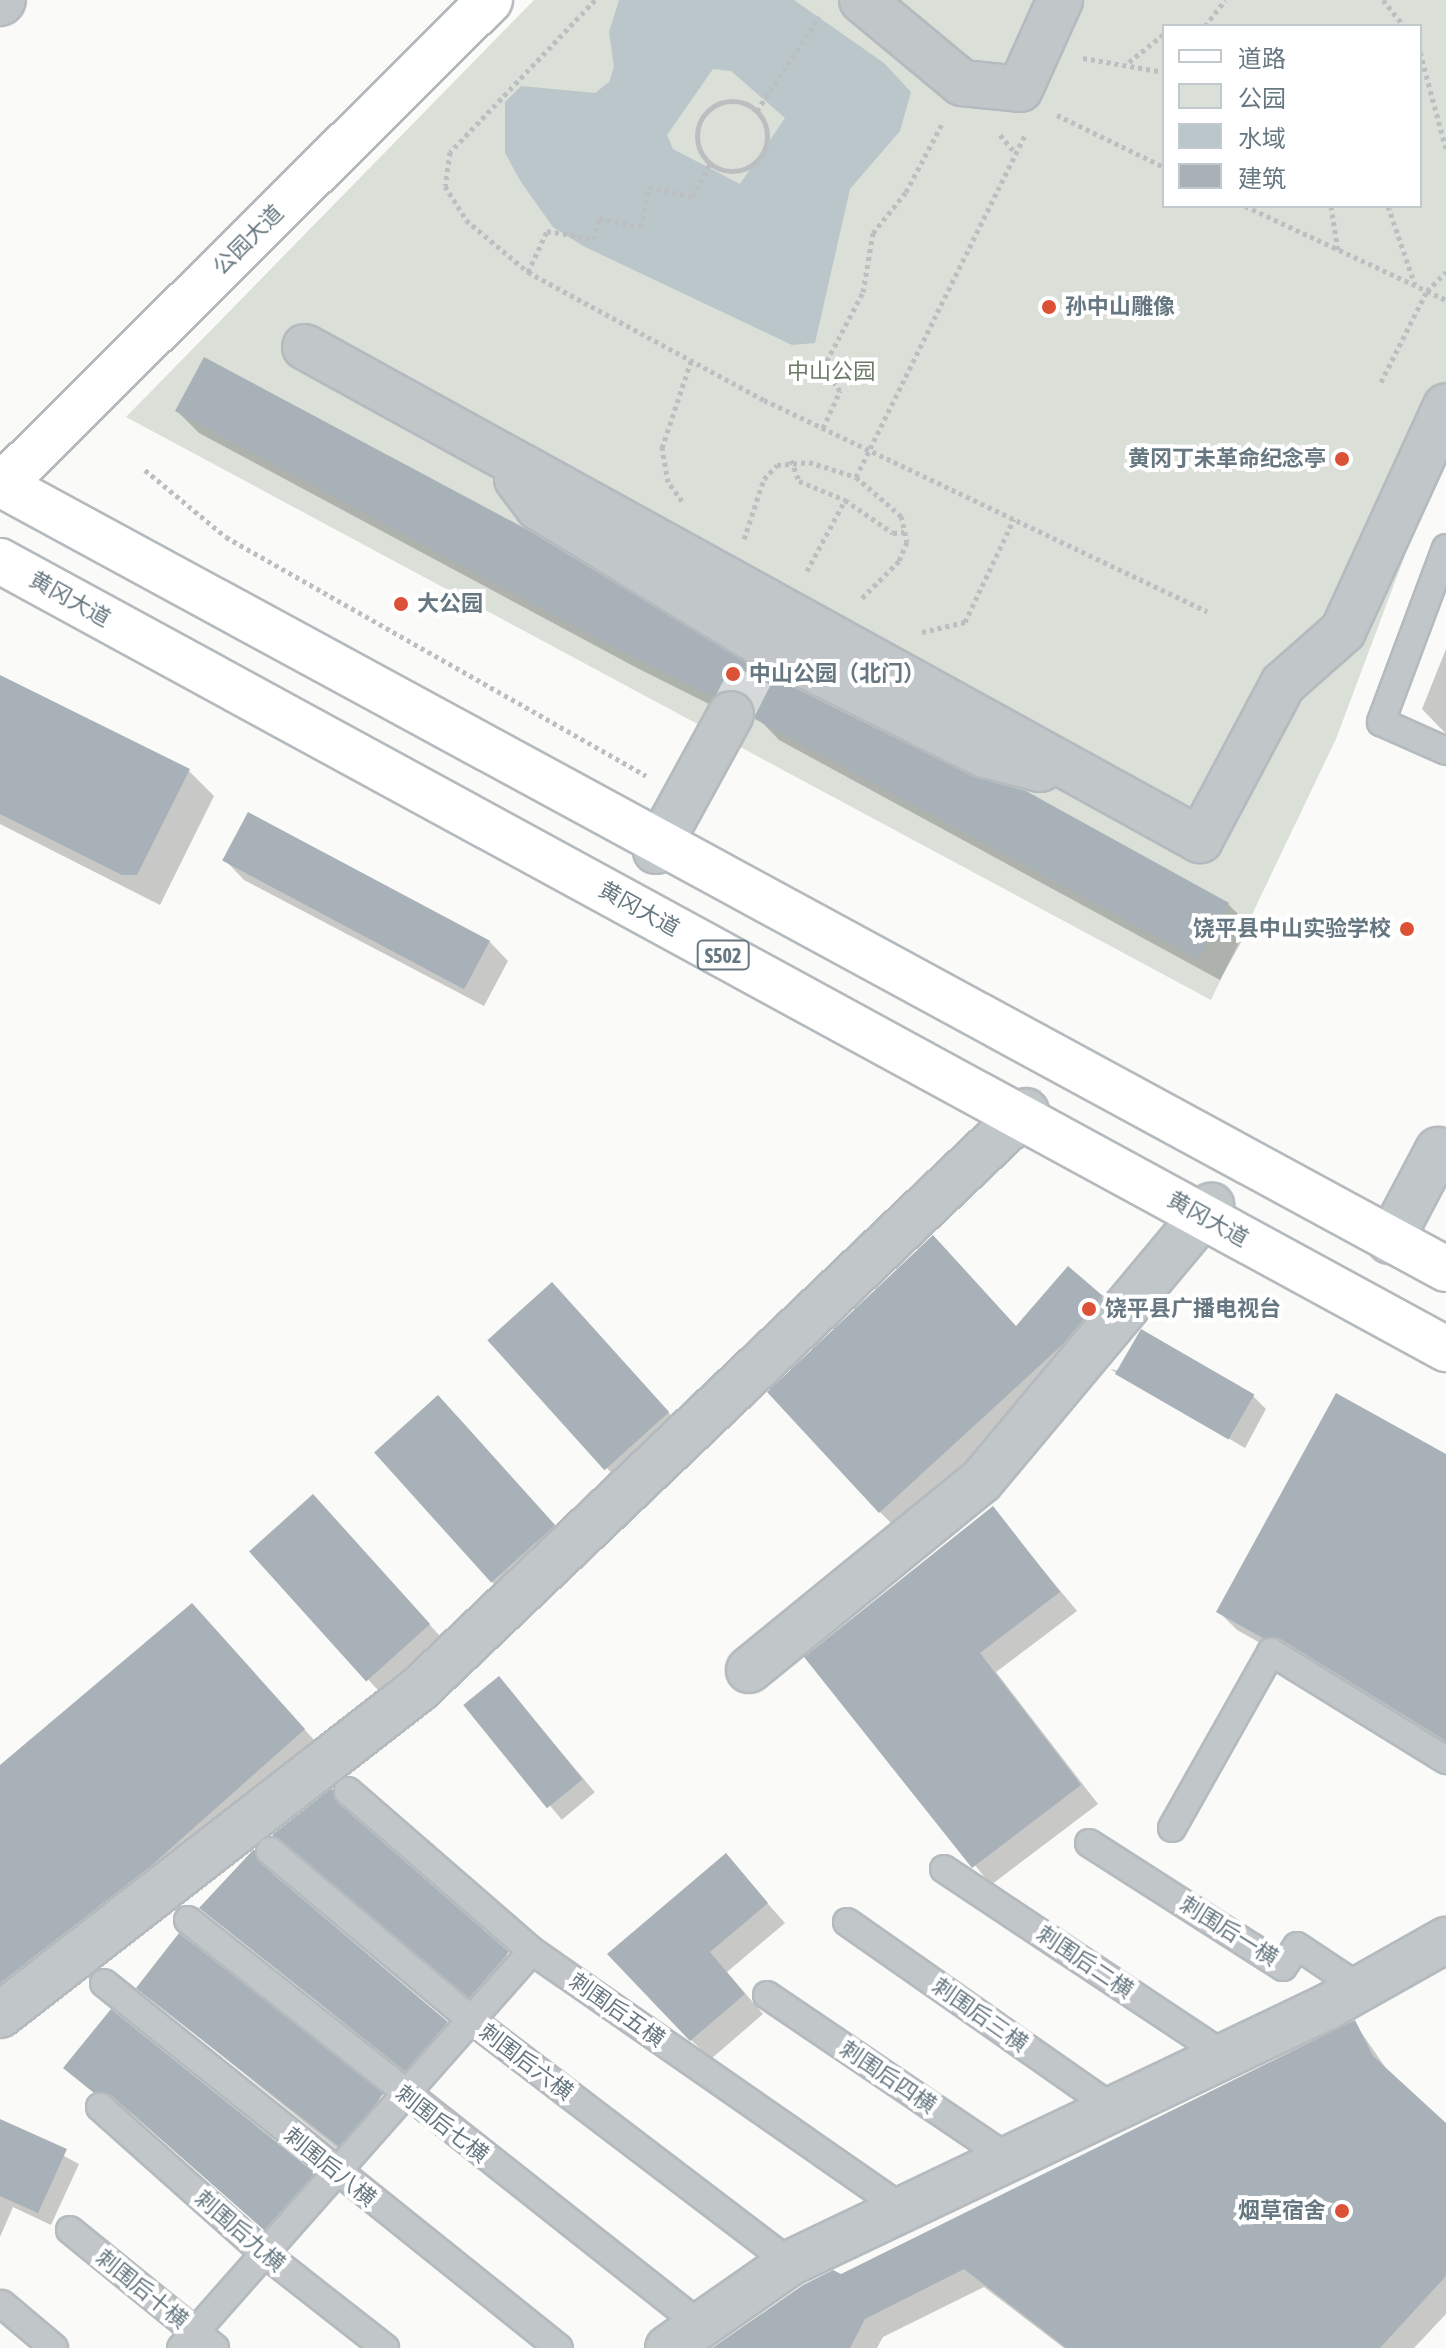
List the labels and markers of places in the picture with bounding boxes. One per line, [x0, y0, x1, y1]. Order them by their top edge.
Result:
place label: 孙中山雕像 [1065, 294, 1175, 320]
marker: 孙中山雕像 [1040, 298, 1058, 316]
place label: 黄冈丁未革命纪念亭 [1128, 446, 1326, 472]
marker: 黄冈丁未革命纪念亭 [1333, 450, 1351, 468]
place label: 大公园 [417, 591, 483, 617]
marker: 大公园 [392, 595, 410, 613]
place label: 中山公园（北门） [749, 661, 925, 687]
marker: 中山公园（北门） [724, 665, 742, 683]
place label: 饶平县中山实验学校 [1193, 916, 1391, 942]
marker: 饶平县中山实验学校 [1398, 920, 1416, 938]
place label: 饶平县广播电视台 [1105, 1296, 1281, 1322]
marker: 饶平县广播电视台 [1080, 1300, 1098, 1318]
place label: 烟草宿舍 [1238, 2198, 1326, 2224]
marker: 烟草宿舍 [1333, 2202, 1351, 2220]

